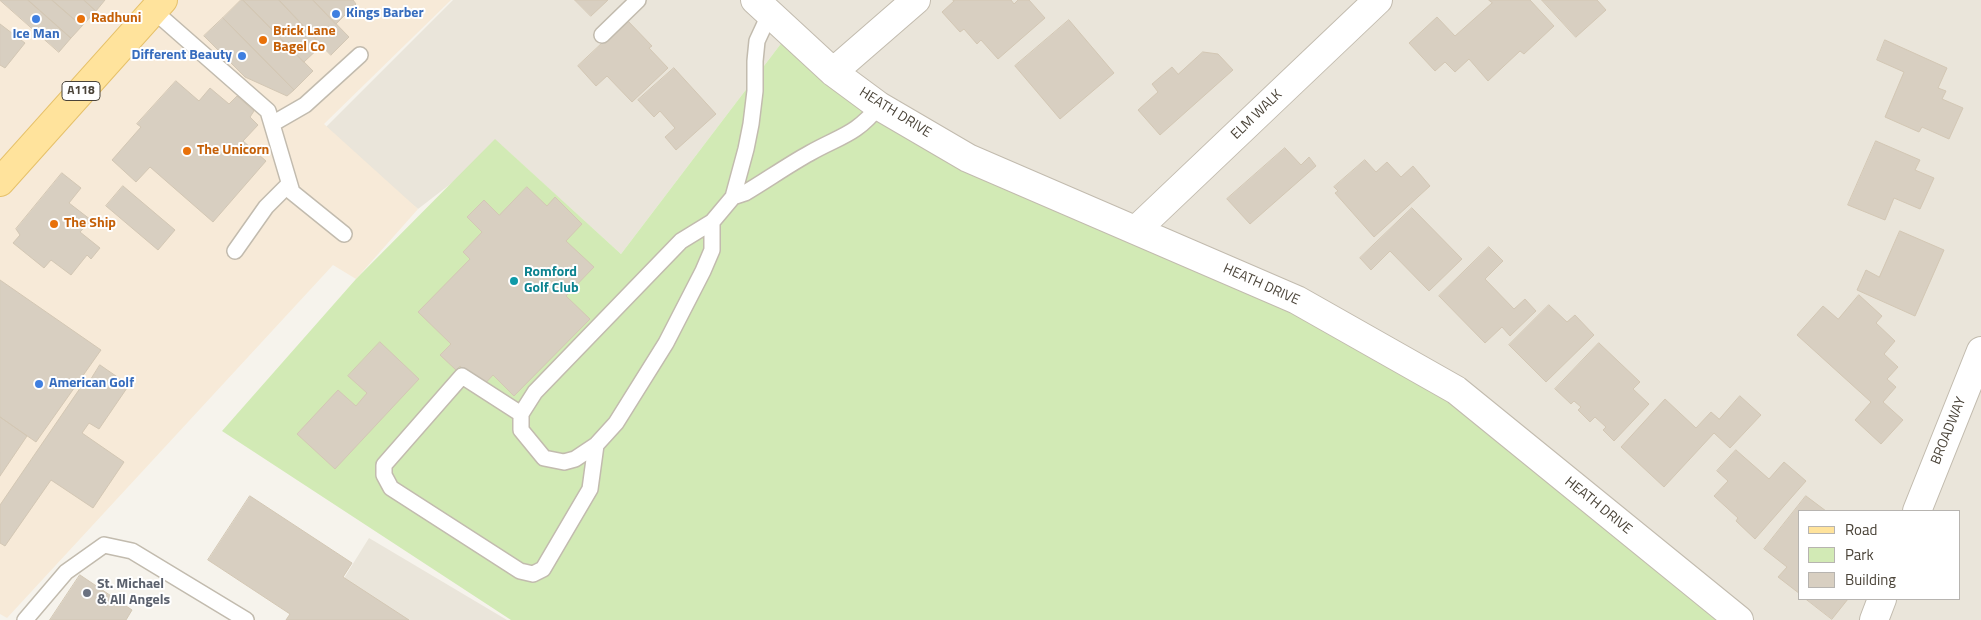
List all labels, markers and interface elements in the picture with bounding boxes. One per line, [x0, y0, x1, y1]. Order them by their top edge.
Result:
place label: Kings Barber [346, 6, 424, 22]
marker: Kings Barber [330, 8, 342, 20]
place label: Radhuni [91, 11, 141, 27]
marker: Ice Man [30, 13, 42, 25]
marker: Radhuni [75, 13, 87, 25]
place label: Brick Lane Bagel Co [273, 24, 336, 56]
place label: Ice Man [12, 27, 60, 43]
marker: Brick Lane Bagel Co [257, 34, 269, 46]
place label: Different Beauty [131, 48, 232, 64]
marker: Different Beauty [236, 50, 248, 62]
road number: A118 [62, 82, 100, 100]
street label: HEATH DRIVE [856, 84, 934, 142]
street label: ELM WALK [1228, 87, 1286, 143]
place label: The Unicorn [197, 143, 269, 159]
marker: The Unicorn [181, 145, 193, 157]
place label: The Ship [64, 216, 116, 232]
marker: The Ship [48, 218, 60, 230]
street label: HEATH DRIVE [1220, 261, 1302, 309]
place label: Romford Golf Club [524, 265, 579, 298]
marker: Romford Golf Club [508, 275, 520, 287]
place label: American Golf [49, 376, 134, 392]
marker: American Golf [33, 378, 45, 390]
street label: BROADWAY [1928, 395, 1970, 467]
street label: HEATH DRIVE [1561, 474, 1635, 538]
legend [1798, 510, 1961, 600]
text: Road [1845, 518, 1877, 541]
text: Park [1845, 543, 1874, 566]
text: Building [1845, 568, 1896, 591]
place label: St. Michael & All Angels [97, 577, 170, 610]
marker: St. Michael & All Angels [81, 587, 93, 599]

